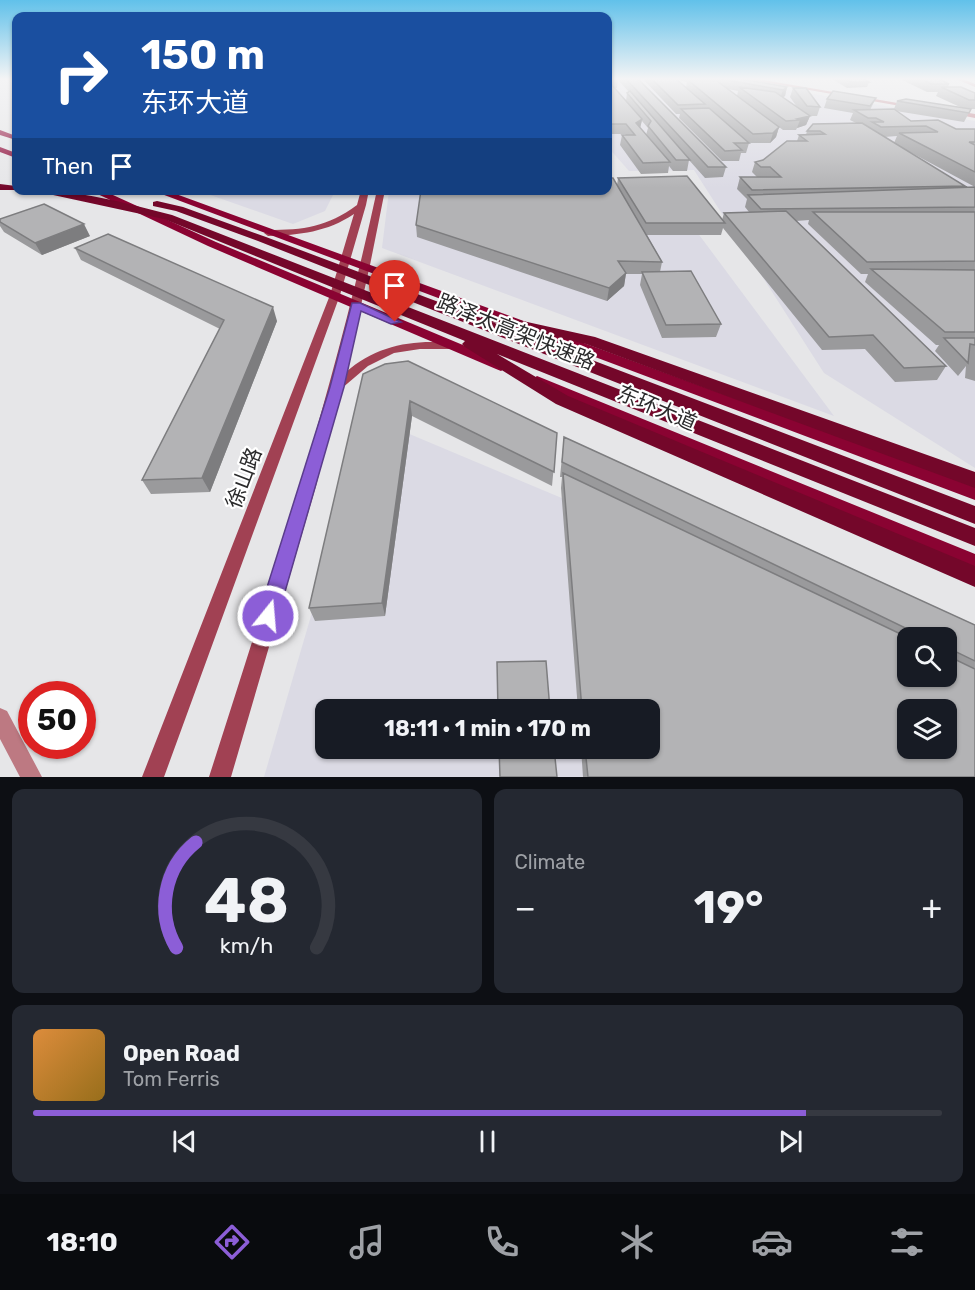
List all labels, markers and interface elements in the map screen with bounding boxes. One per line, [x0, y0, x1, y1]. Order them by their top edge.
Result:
text: 150 m [141, 30, 265, 80]
icon: right [42, 36, 120, 114]
text: 东环大道 [141, 87, 249, 119]
icon: arrive [105, 150, 138, 183]
text: Then [42, 153, 93, 180]
pin [369, 260, 420, 322]
icon: arrive [378, 269, 411, 302]
street label: 路泽太高架快速路 [434, 288, 599, 375]
street label: 东环大道 [614, 380, 701, 435]
street label: 徐山路 [221, 444, 266, 512]
position arrow [236, 584, 300, 648]
map controls [897, 627, 957, 759]
button: search [897, 627, 957, 687]
speed limit sign: 50 [18, 681, 96, 759]
button: layers [897, 699, 957, 759]
text: 18:11 · 1 min · 170 m [384, 715, 591, 742]
text: Climate [515, 850, 585, 874]
text: 48 [204, 864, 289, 938]
text: 19° [694, 881, 764, 934]
text: − [515, 888, 536, 927]
text: + [921, 888, 942, 927]
text: km/h [220, 933, 274, 958]
text: Open Road [123, 1040, 240, 1067]
text: Tom Ferris [123, 1067, 220, 1091]
icon: previous [168, 1125, 201, 1158]
icon: pause [471, 1125, 504, 1158]
icon: next [774, 1125, 807, 1158]
icon: directions [211, 1221, 253, 1263]
icon: music [346, 1221, 388, 1263]
icon: phone [481, 1221, 523, 1263]
icon: climate [616, 1221, 658, 1263]
icon: car [751, 1221, 793, 1263]
icon: filters [886, 1221, 928, 1263]
text: 18:10 [47, 1226, 118, 1258]

